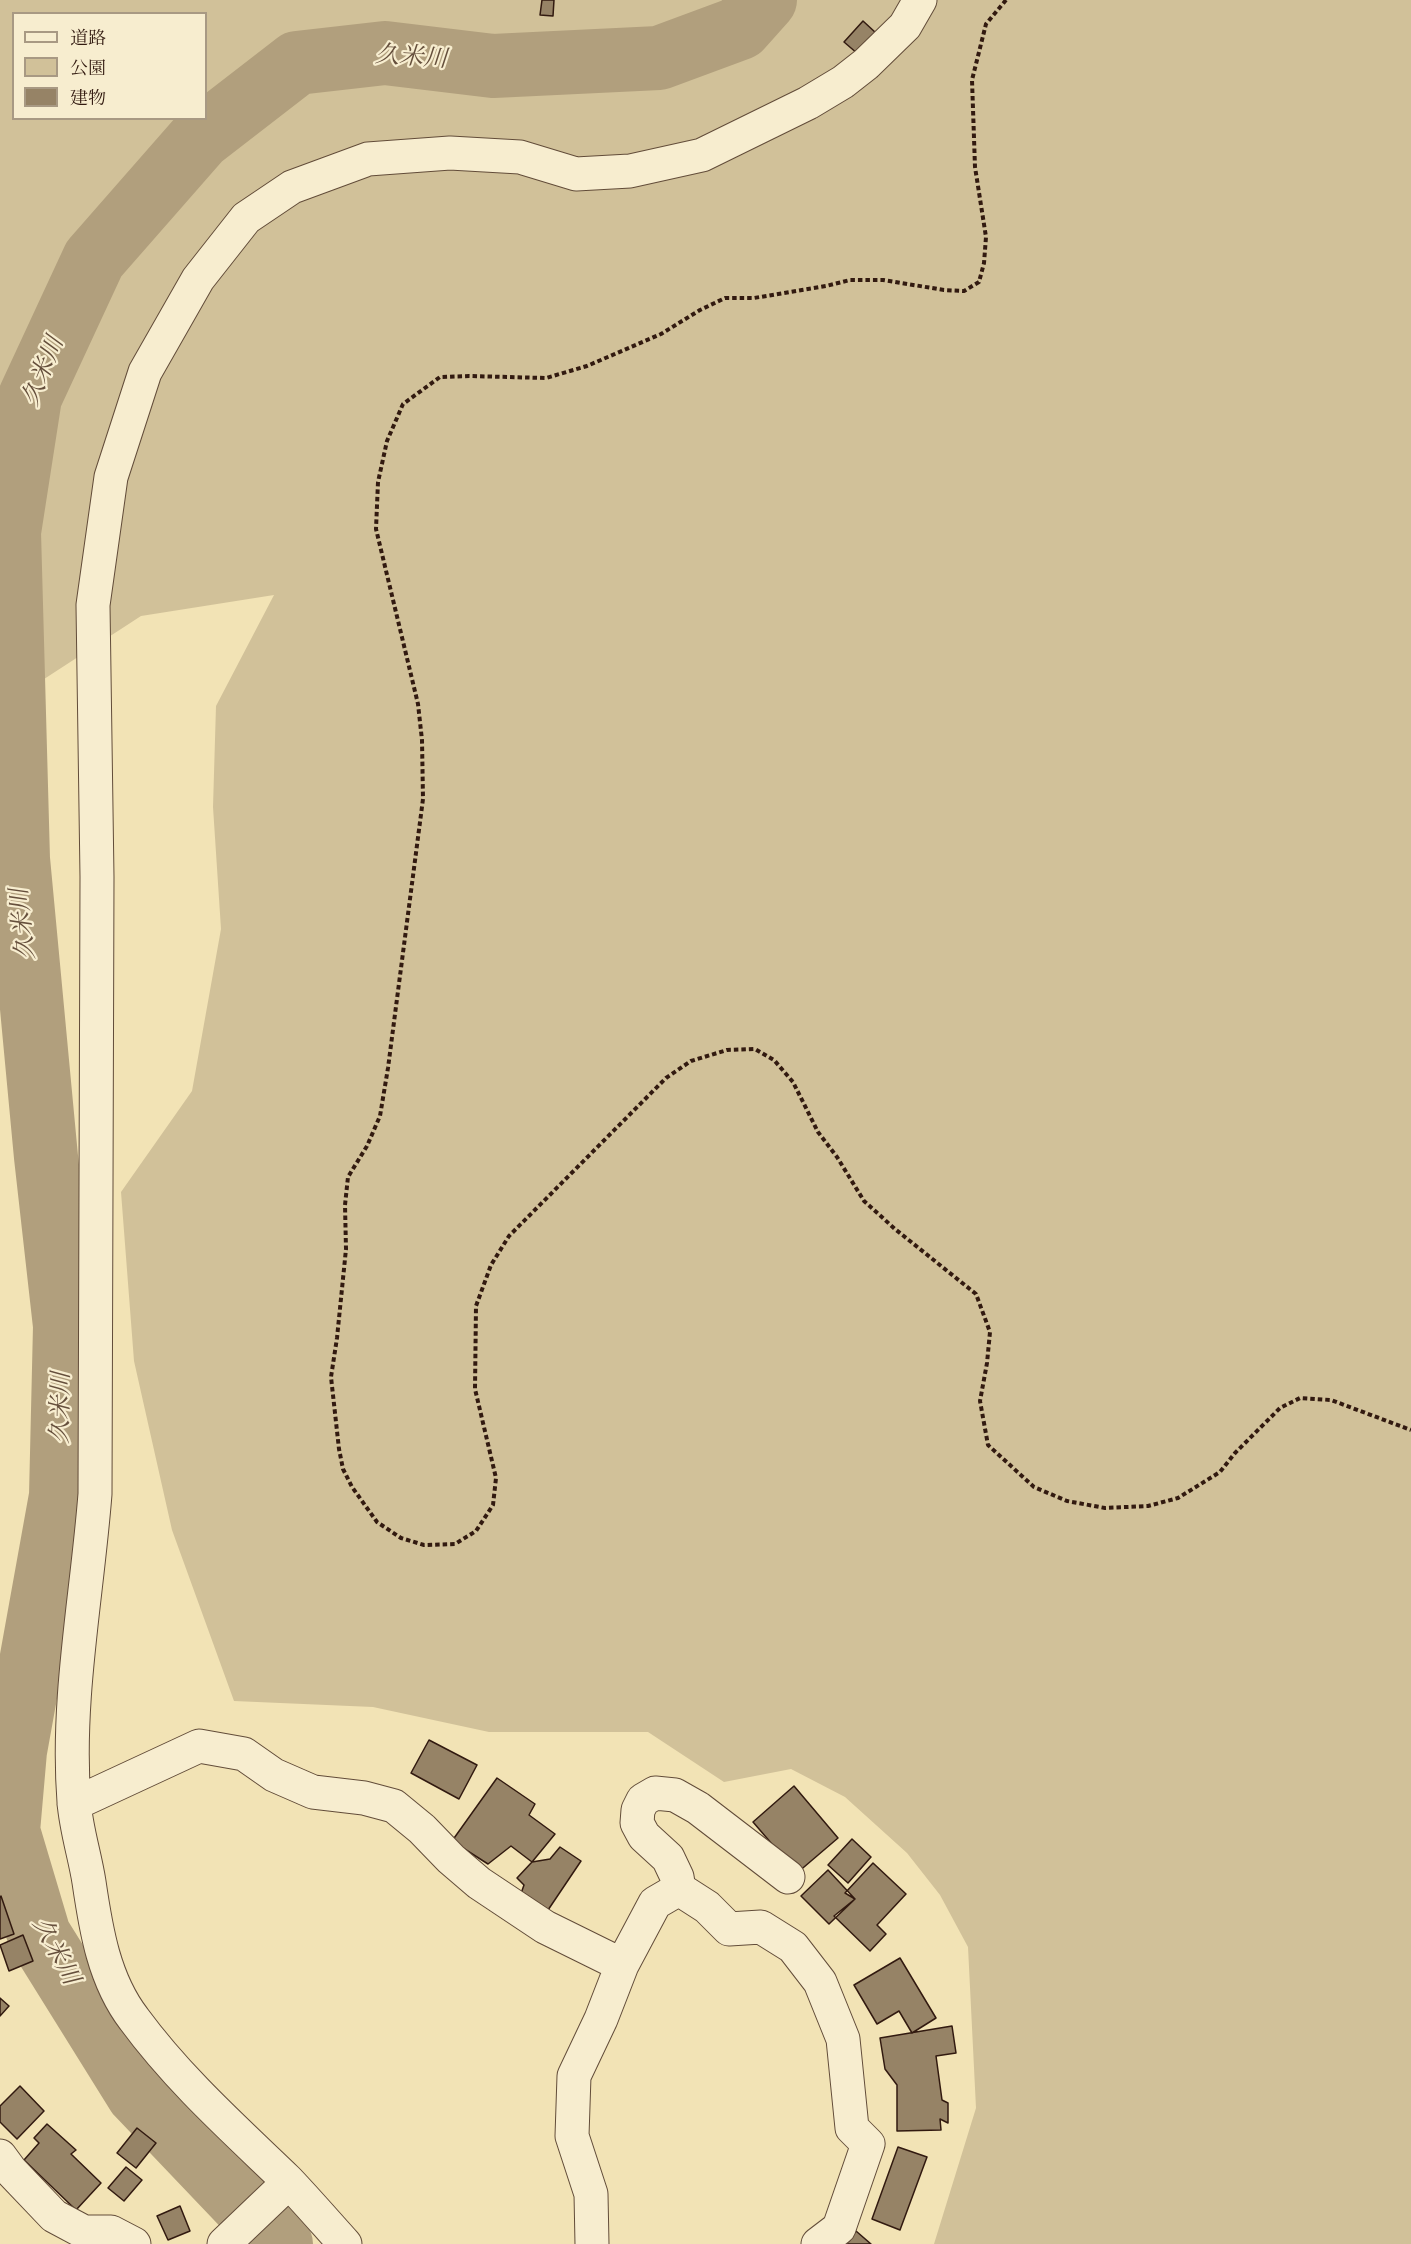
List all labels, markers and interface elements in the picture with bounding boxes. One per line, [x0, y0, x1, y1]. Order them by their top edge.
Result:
legend [12, 12, 207, 120]
text: 道路 [70, 28, 106, 51]
water label: 久米川 [374, 42, 448, 76]
text: 公園 [70, 58, 106, 81]
text: 建物 [70, 88, 106, 111]
water label: 久米川 [18, 333, 72, 411]
water label: 久米川 [7, 887, 43, 961]
water label: 久米川 [48, 1372, 78, 1444]
water label: 久米川 [24, 1913, 84, 1991]

